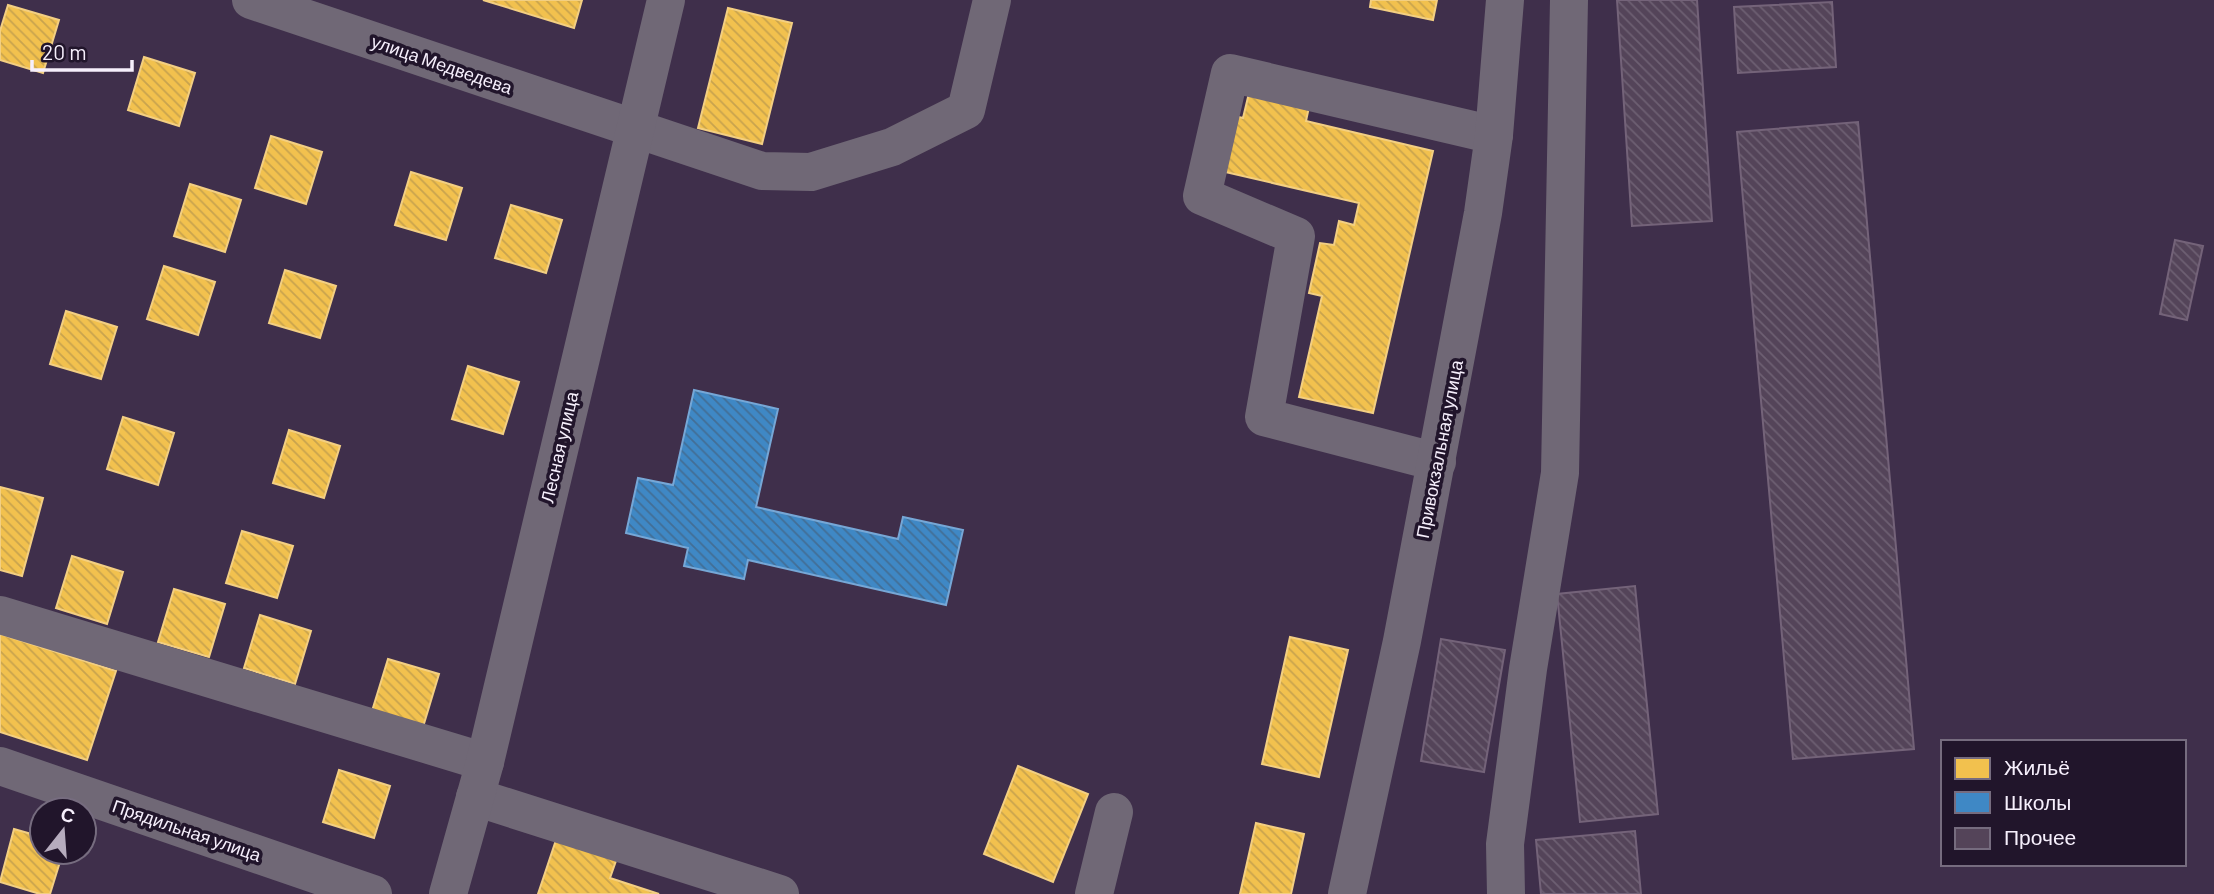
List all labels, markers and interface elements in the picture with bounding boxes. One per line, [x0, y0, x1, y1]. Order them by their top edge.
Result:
scale bar [32, 28, 131, 72]
street label: улица Медведева [369, 30, 516, 99]
text: 20 m [42, 39, 87, 64]
street label: Привокзальная улица [1411, 357, 1467, 540]
street label: Лесная улица [536, 388, 583, 505]
legend [1941, 740, 2186, 866]
text: Жильё [2004, 754, 2070, 779]
text: Школы [2004, 789, 2071, 814]
street label: Прядильная улица [110, 794, 265, 866]
north arrow [28, 796, 98, 866]
text: С [58, 801, 78, 827]
text: Прочее [2004, 824, 2076, 849]

